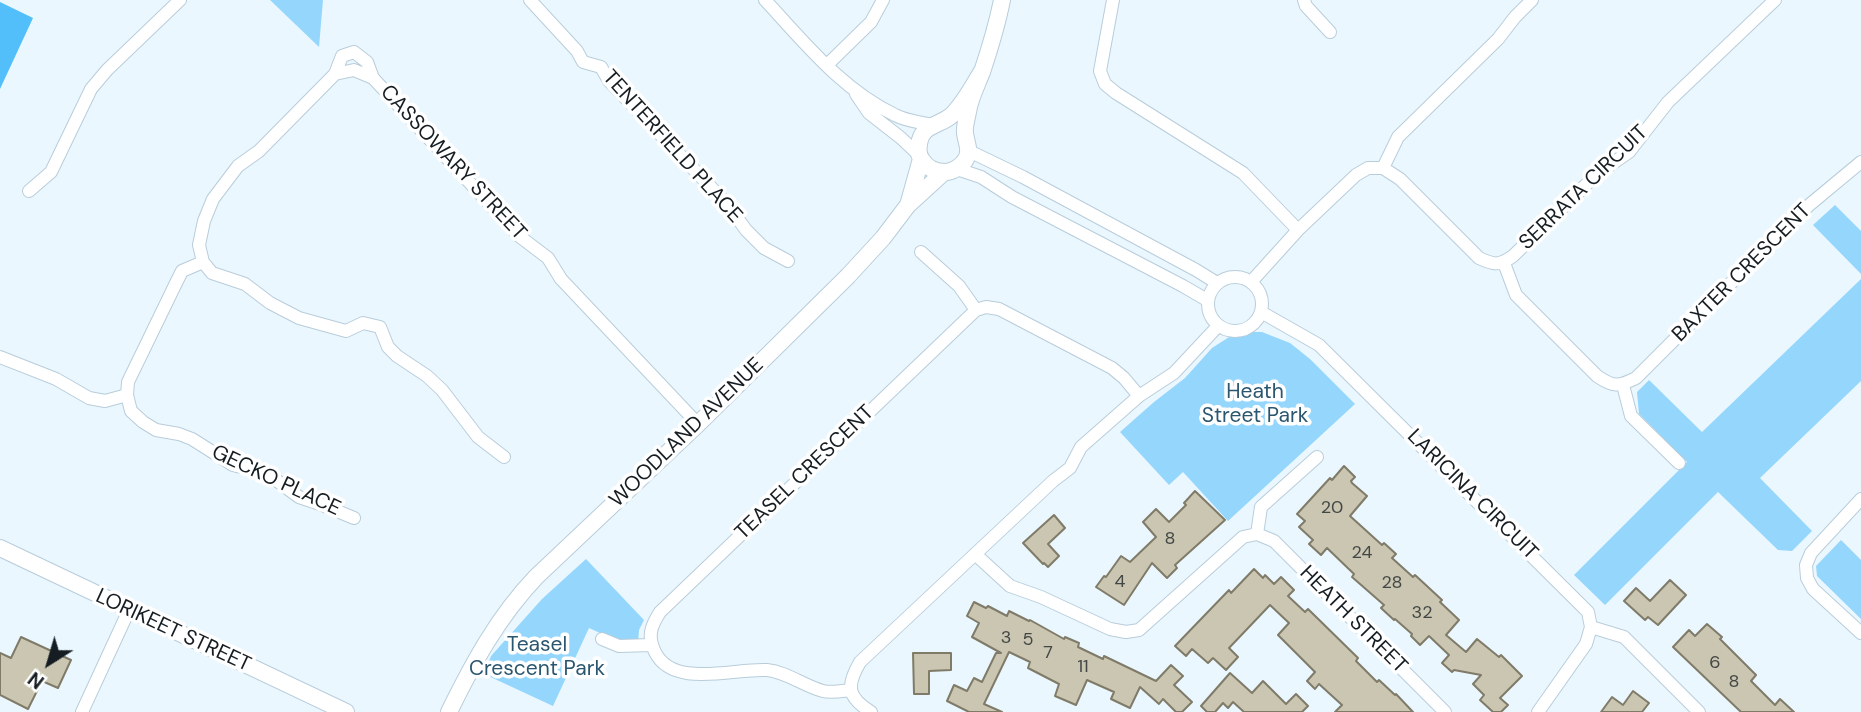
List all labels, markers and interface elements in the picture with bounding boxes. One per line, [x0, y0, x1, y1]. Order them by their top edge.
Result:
street label: TENTERFIELD PLACE [597, 65, 747, 229]
street label: CASSOWARY STREET [375, 80, 531, 246]
street label: SERRATA CIRCUIT [1515, 120, 1653, 256]
street label: BAXTER CRESCENT [1668, 199, 1816, 347]
street label: WOODLAND AVENUE [605, 353, 769, 513]
park label: Heath Street Park [1202, 379, 1308, 429]
street label: TEASEL CRESCENT [730, 400, 880, 546]
street label: LARICINA CIRCUIT [1401, 424, 1543, 566]
street label: GECKO PLACE [208, 440, 344, 522]
house number: 20 [1321, 497, 1343, 519]
house number: 8 [1165, 528, 1175, 550]
house number: 24 [1352, 542, 1372, 564]
street label: HEATH STREET [1294, 561, 1412, 679]
house number: 4 [1115, 571, 1125, 593]
house number: 28 [1381, 572, 1403, 594]
street label: LORIKEET STREET [91, 584, 255, 678]
house number: 32 [1411, 602, 1433, 624]
house number: 3 [1001, 627, 1011, 649]
north arrow [14, 628, 84, 698]
house number: 5 [1023, 629, 1033, 651]
park label: Teasel Crescent Park [469, 632, 605, 682]
house number: 7 [1043, 642, 1053, 664]
house number: 6 [1709, 652, 1721, 674]
house number: 11 [1077, 656, 1089, 678]
text: N [23, 666, 49, 694]
house number: 8 [1729, 671, 1739, 693]

